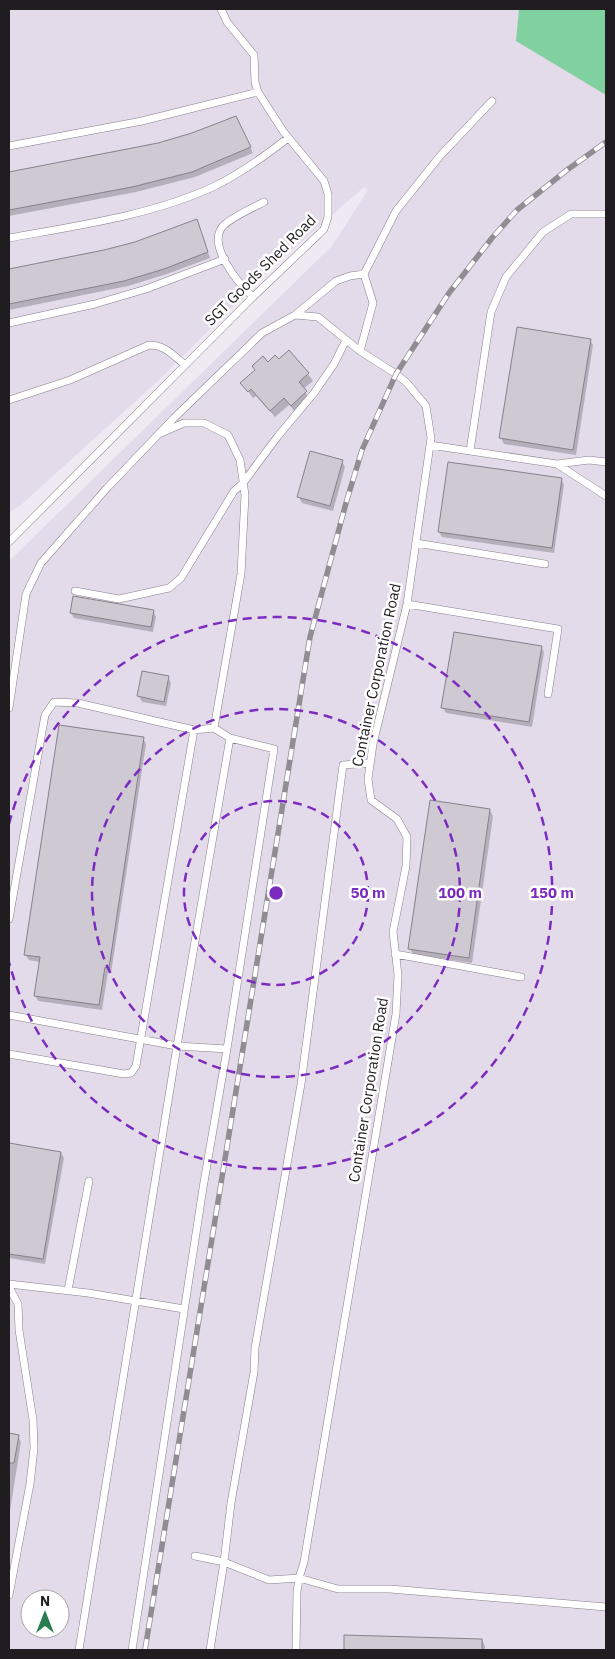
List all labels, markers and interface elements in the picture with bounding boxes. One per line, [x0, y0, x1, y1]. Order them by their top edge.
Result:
street label: SGT Goods Shed Road [200, 210, 320, 330]
street label: Container Corporation Road [347, 582, 405, 768]
text: 50 m [351, 883, 385, 902]
text: 100 m [438, 883, 482, 902]
text: 150 m [530, 883, 574, 902]
centre of rings [267, 884, 285, 902]
street label: Container Corporation Road [344, 996, 392, 1184]
north arrow [20, 1589, 70, 1639]
text: N [40, 1592, 50, 1610]

